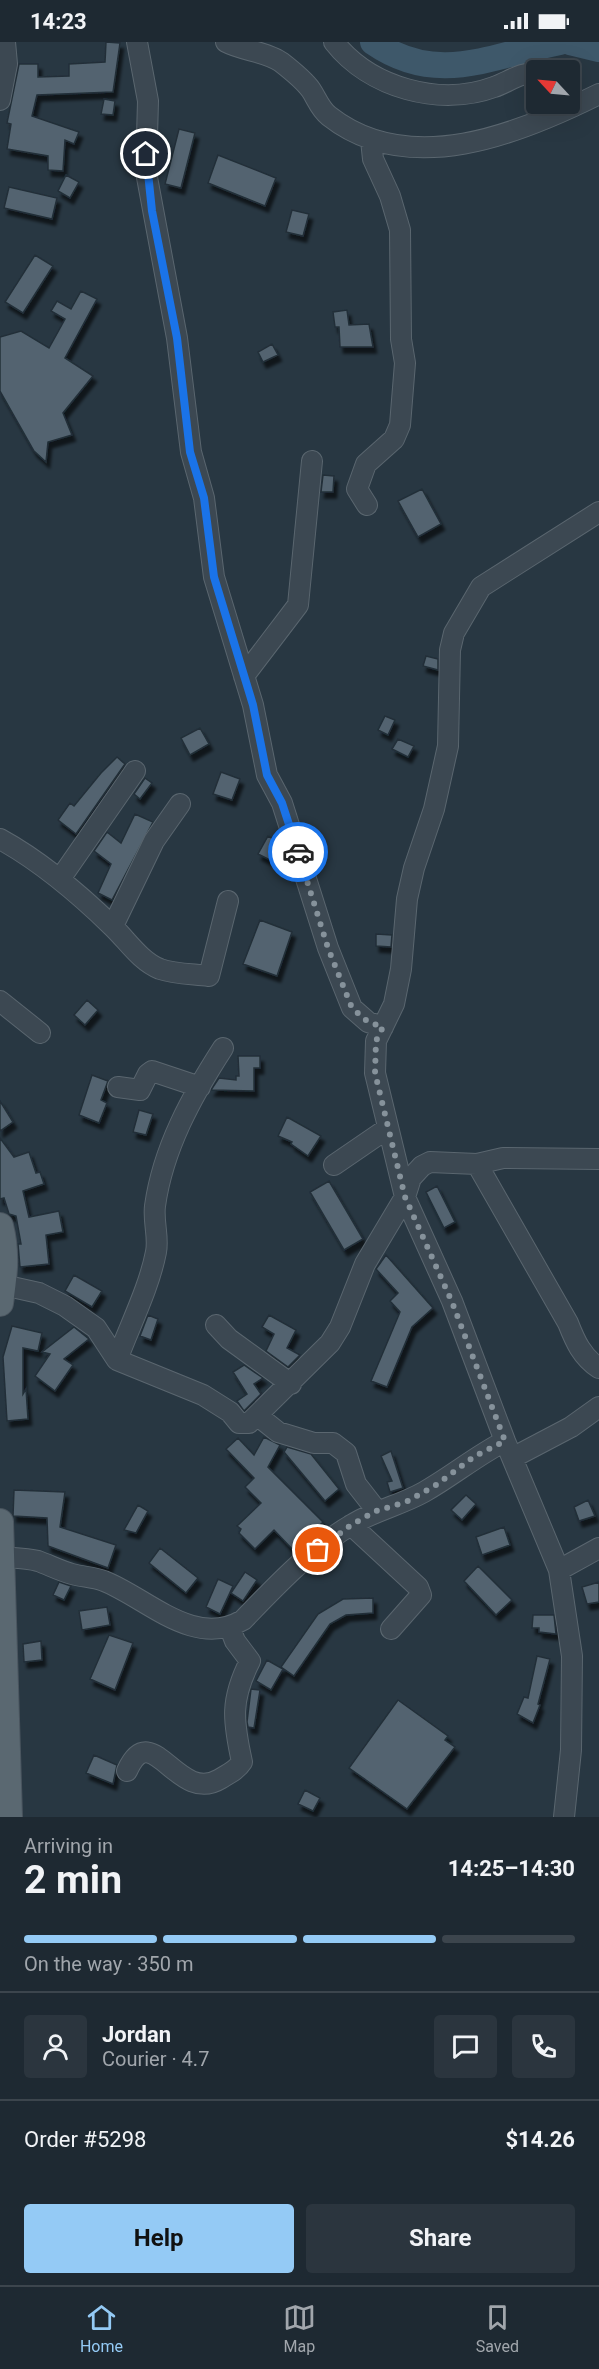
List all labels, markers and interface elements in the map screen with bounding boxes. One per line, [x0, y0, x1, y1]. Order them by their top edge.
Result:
text: 14:23 [30, 9, 87, 34]
north arrow [526, 60, 580, 114]
map controls [526, 60, 580, 114]
pin [120, 128, 171, 179]
icon: home [129, 137, 162, 170]
courier [268, 822, 328, 882]
icon: car [282, 836, 315, 869]
pin [292, 1524, 343, 1575]
icon: bag [301, 1533, 334, 1566]
text: Arriving in [24, 1834, 113, 1858]
text: 14:25–14:30 [448, 1856, 575, 1881]
text: 2 min [24, 1857, 122, 1903]
text: On the way · 350 m [24, 1952, 193, 1976]
button: person [24, 2015, 87, 2078]
button: chat [434, 2015, 497, 2078]
button: phone [512, 2015, 575, 2078]
text: Jordan [102, 2022, 171, 2047]
text: Courier · 4.7 [102, 2047, 209, 2071]
text: Order #5298 [24, 2127, 146, 2152]
text: $14.26 [506, 2127, 575, 2152]
button: Help [24, 2204, 294, 2273]
button: Share [306, 2204, 575, 2273]
tab: Home [80, 2301, 123, 2356]
tab: Map [283, 2301, 316, 2356]
tab: Saved [476, 2301, 519, 2356]

